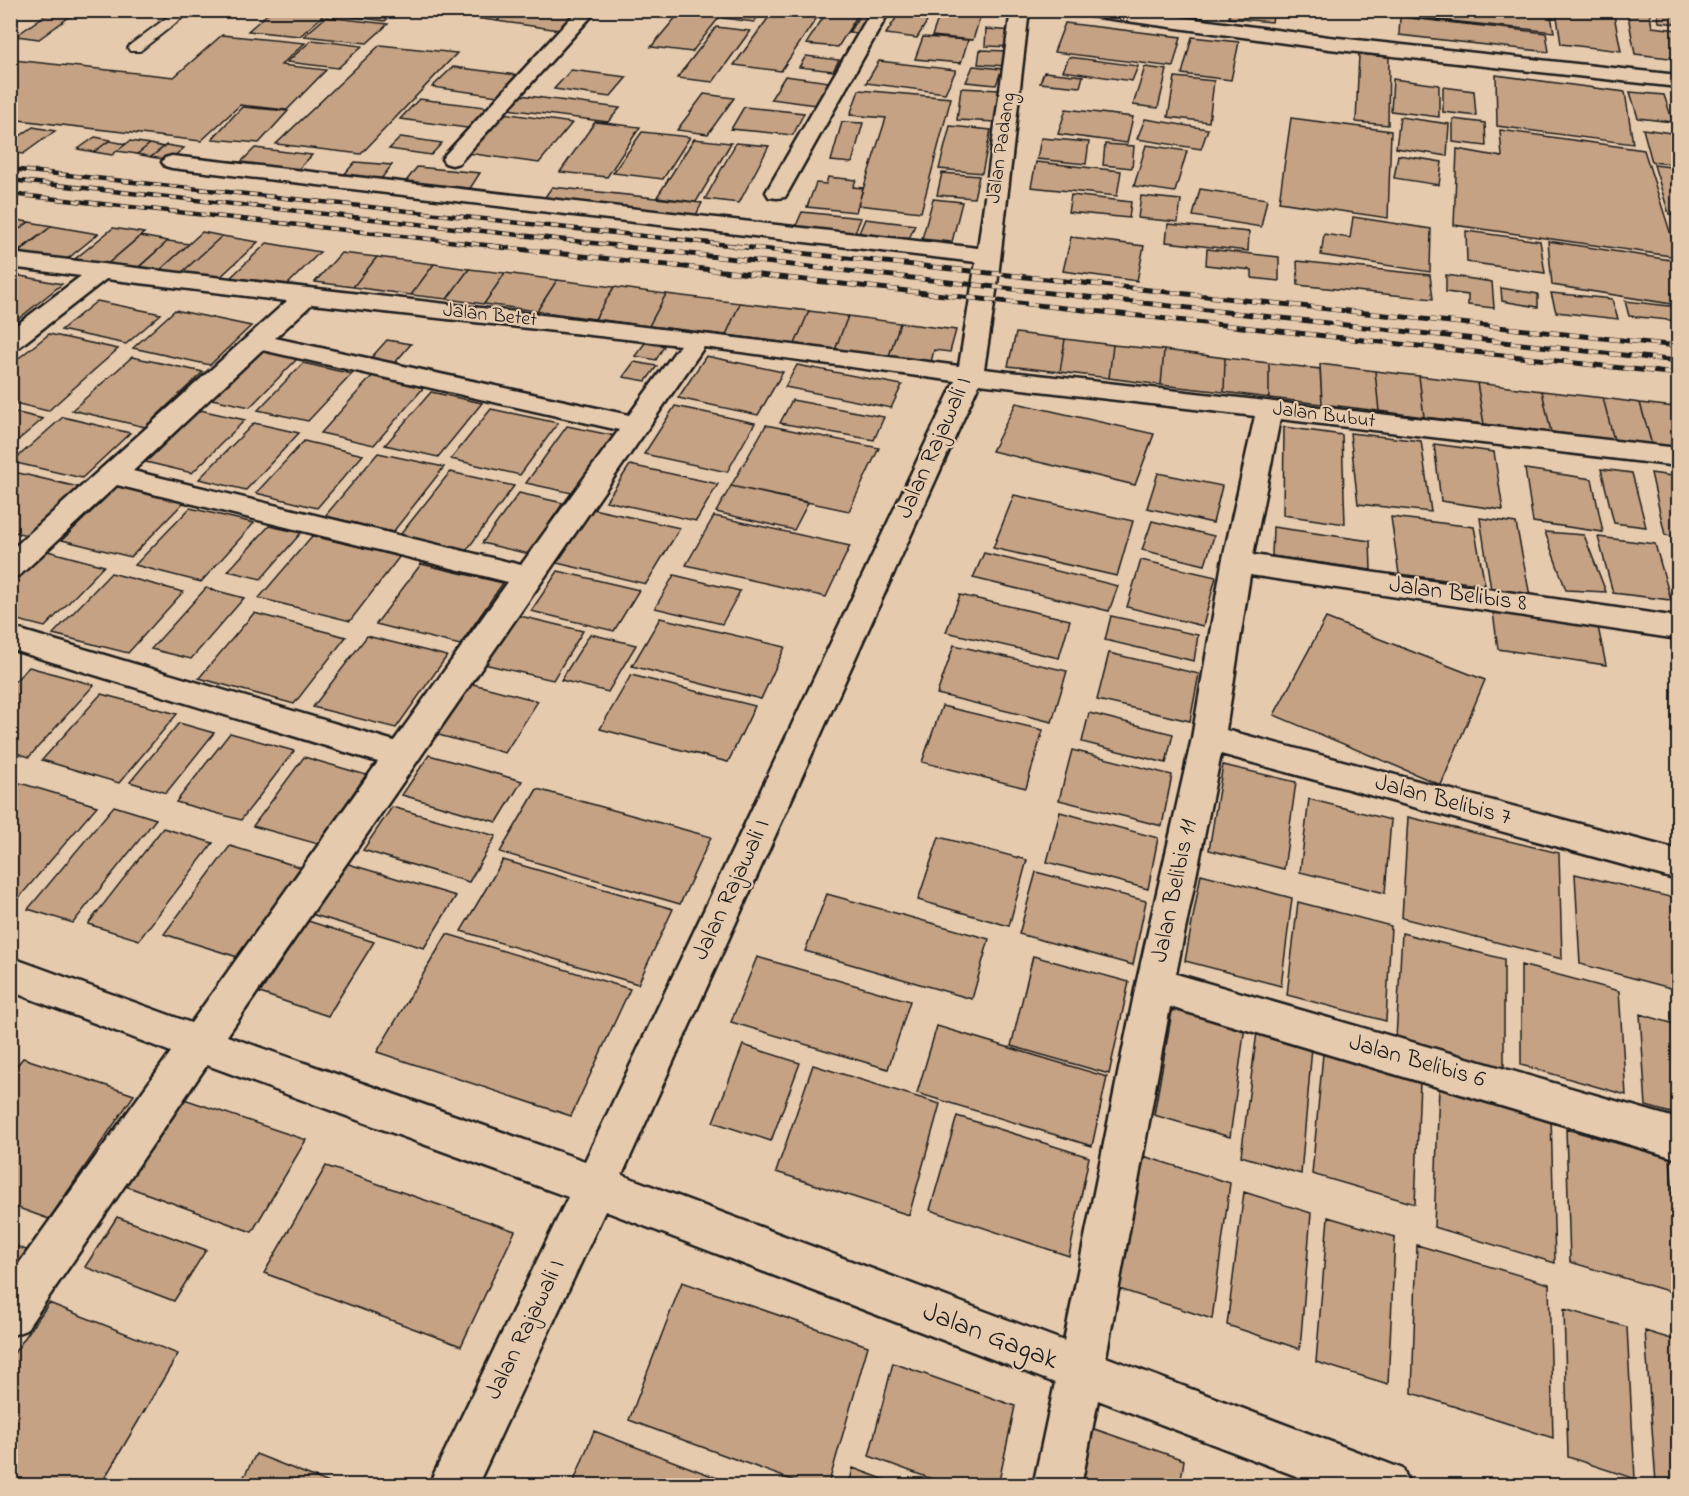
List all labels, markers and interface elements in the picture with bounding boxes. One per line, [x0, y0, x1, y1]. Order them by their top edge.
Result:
street label: Jalan Padang [980, 91, 1025, 205]
street label: Jalan Betet [442, 297, 539, 335]
street label: Jalan Rajawali I [888, 371, 982, 525]
street label: Jalan Bubut [1271, 395, 1377, 437]
street label: Jalan Belibis 8 [1387, 568, 1529, 622]
street label: Jalan Belibis 7 [1371, 766, 1515, 836]
street label: Jalan Rajawali I [684, 814, 780, 966]
street label: Jalan Belibis 11 [1143, 816, 1207, 966]
street label: Jalan Belibis 6 [1345, 1026, 1490, 1098]
street label: Jalan Rajawali I [477, 1254, 575, 1406]
street label: Jalan Gagak [916, 1292, 1064, 1382]

